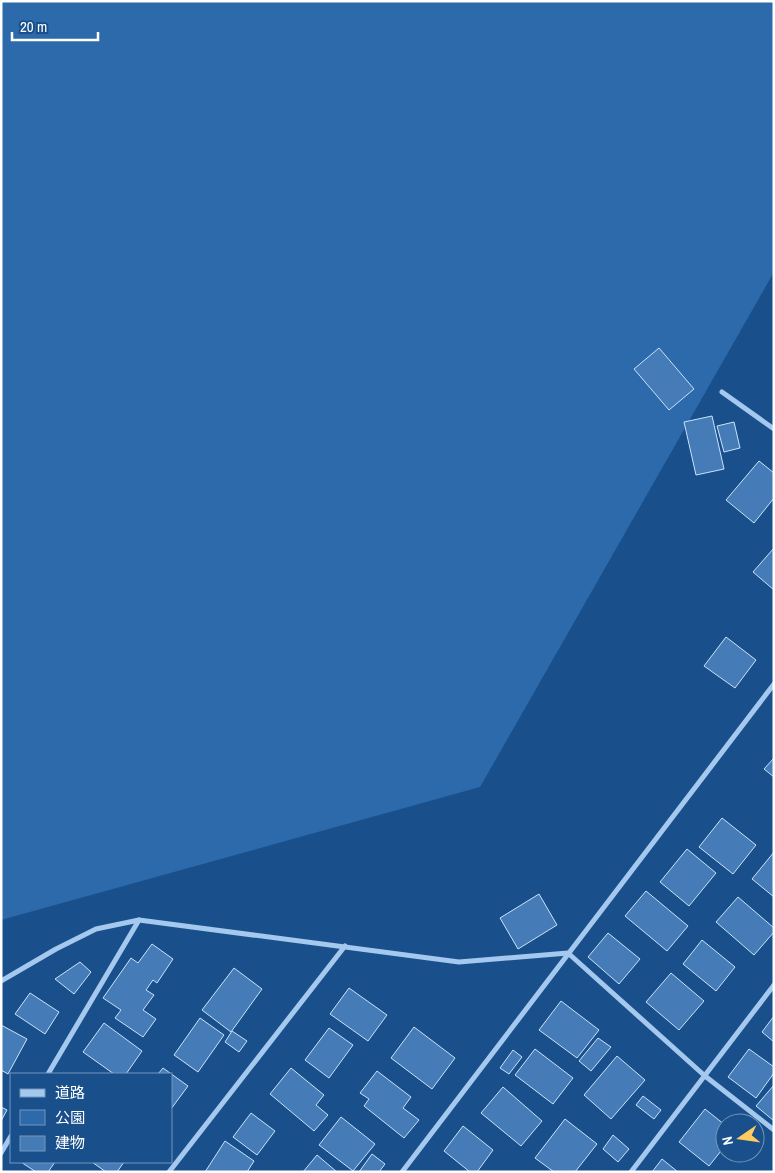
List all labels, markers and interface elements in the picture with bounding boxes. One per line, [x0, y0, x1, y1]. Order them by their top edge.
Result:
scale bar [12, 10, 99, 42]
text: 20 m [20, 16, 47, 37]
legend [10, 1073, 172, 1163]
text: 道路 [55, 1082, 85, 1103]
text: 公園 [55, 1107, 85, 1128]
north arrow [715, 1113, 765, 1163]
text: 建物 [55, 1132, 85, 1153]
text: N [718, 1135, 737, 1147]

